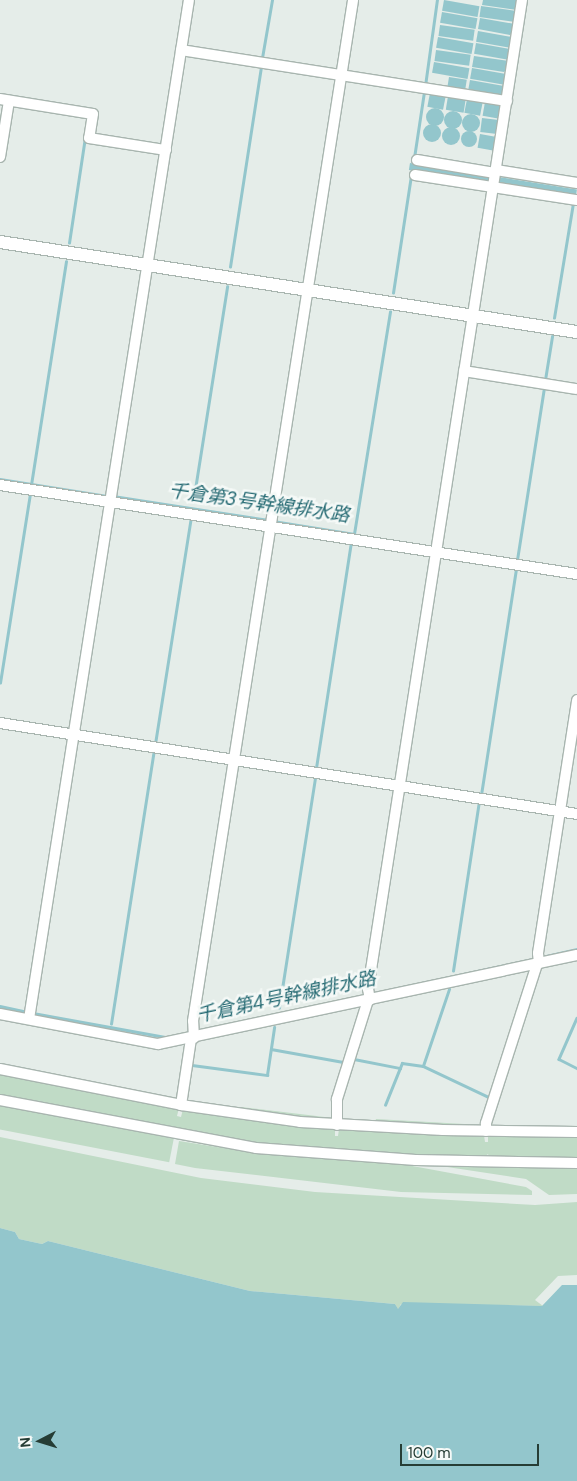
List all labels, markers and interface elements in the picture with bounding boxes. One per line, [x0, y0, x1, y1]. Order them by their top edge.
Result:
water label: 千倉第3号幹線排水路 [167, 479, 351, 527]
water label: 千倉第4号幹線排水路 [194, 967, 378, 1027]
north arrow [15, 1416, 65, 1466]
scale bar [402, 1434, 541, 1466]
text: N [16, 1436, 34, 1448]
text: 100 m [408, 1443, 451, 1463]

